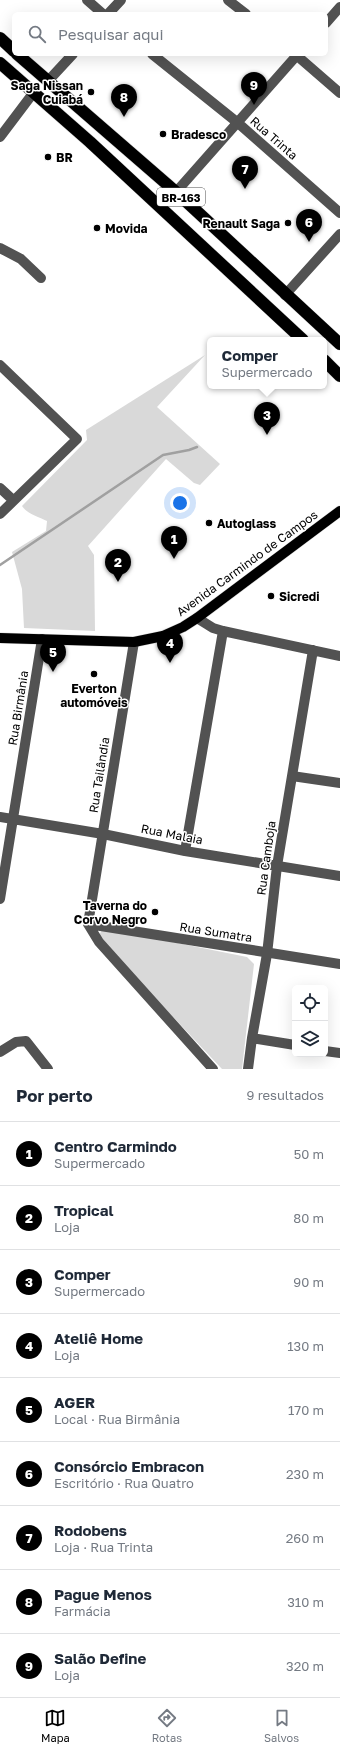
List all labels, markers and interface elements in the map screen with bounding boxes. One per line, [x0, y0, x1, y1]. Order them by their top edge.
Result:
search box [12, 12, 328, 56]
icon: search [26, 23, 48, 45]
text: Pesquisar aqui [58, 25, 163, 43]
pin: 9 [241, 72, 267, 105]
place label: Saga Nissan Cuiabá [11, 78, 83, 107]
pin: 8 [111, 84, 137, 117]
marker: Saga Nissan Cuiabá [86, 87, 96, 97]
street label: Rua Trinta [247, 113, 301, 163]
place label: Bradesco [171, 127, 226, 142]
marker: Bradesco [158, 129, 168, 139]
place label: BR [56, 150, 73, 165]
marker: BR [43, 152, 53, 162]
pin: 7 [232, 156, 258, 189]
road number: BR-163 [157, 188, 205, 206]
pin: 6 [296, 209, 322, 242]
place label: Renault Saga [202, 216, 280, 231]
marker: Renault Saga [283, 218, 293, 228]
place label: Movida [105, 221, 148, 236]
marker: Movida [92, 223, 102, 233]
popup [207, 337, 327, 389]
text: Comper [221, 346, 278, 364]
text: Supermercado [221, 364, 313, 380]
pin: 3 [254, 402, 280, 435]
your location [170, 493, 190, 513]
street label: Avenida Carmindo de Campos [174, 507, 320, 619]
place label: Autoglass [217, 516, 277, 531]
marker: Autoglass [204, 518, 214, 528]
pin: 1 [161, 526, 187, 559]
pin: 2 [105, 549, 131, 582]
place label: Sicredi [279, 589, 319, 604]
marker: Sicredi [266, 591, 276, 601]
pin: 4 [157, 630, 183, 663]
pin: 5 [40, 639, 66, 672]
street label: Rua Birmânia [5, 669, 31, 747]
marker: Everton automóveis [89, 669, 99, 679]
place label: Everton automóveis [60, 681, 128, 710]
street label: Rua Tailândia [86, 736, 112, 814]
street label: Rua Camboja [253, 820, 279, 896]
street label: Rua Malaia [140, 821, 204, 847]
place label: Taverna do Corvo Negro [74, 898, 147, 927]
marker: Taverna do Corvo Negro [150, 907, 160, 917]
street label: Rua Sumatra [179, 919, 253, 945]
map controls [292, 985, 328, 1057]
button: locate [292, 985, 328, 1021]
button: layers [292, 1021, 328, 1057]
text: Por perto [16, 1085, 93, 1106]
text: 9 resultados [247, 1087, 324, 1103]
text: Centro Carmindo [54, 1137, 177, 1155]
text: 1 [26, 1146, 32, 1162]
text: 50 m [294, 1146, 324, 1162]
text: Supermercado [54, 1155, 145, 1171]
text: Tropical [54, 1201, 113, 1219]
text: 2 [25, 1210, 33, 1226]
text: 80 m [293, 1210, 324, 1226]
text: Loja [54, 1219, 80, 1235]
text: Comper [54, 1265, 111, 1283]
text: 3 [25, 1274, 33, 1290]
text: 90 m [293, 1274, 324, 1290]
text: Supermercado [54, 1283, 145, 1299]
text: Ateliê Home [54, 1329, 143, 1347]
text: 4 [25, 1338, 33, 1354]
text: 130 m [287, 1338, 324, 1354]
text: Loja [54, 1347, 80, 1363]
text: AGER [54, 1393, 95, 1411]
text: 5 [25, 1402, 33, 1418]
text: 170 m [288, 1402, 324, 1418]
text: Local · Rua Birmânia [54, 1411, 180, 1427]
text: Consórcio Embracon [54, 1457, 204, 1475]
text: 6 [25, 1466, 33, 1482]
text: 230 m [286, 1466, 324, 1482]
text: Escritório · Rua Quatro [54, 1475, 194, 1491]
text: Rodobens [54, 1521, 127, 1539]
text: 7 [25, 1530, 33, 1546]
text: 260 m [286, 1530, 324, 1546]
text: Loja · Rua Trinta [54, 1539, 153, 1555]
text: Pague Menos [54, 1585, 152, 1603]
text: 8 [25, 1594, 33, 1610]
text: 310 m [287, 1594, 324, 1610]
text: Farmácia [54, 1603, 111, 1619]
text: Salão Define [54, 1649, 146, 1667]
text: 9 [25, 1658, 33, 1674]
text: 320 m [286, 1658, 324, 1674]
text: Loja [54, 1667, 80, 1683]
tab: Mapa [41, 1707, 70, 1744]
tab: Rotas [152, 1707, 182, 1744]
tab: Salvos [264, 1707, 299, 1744]

